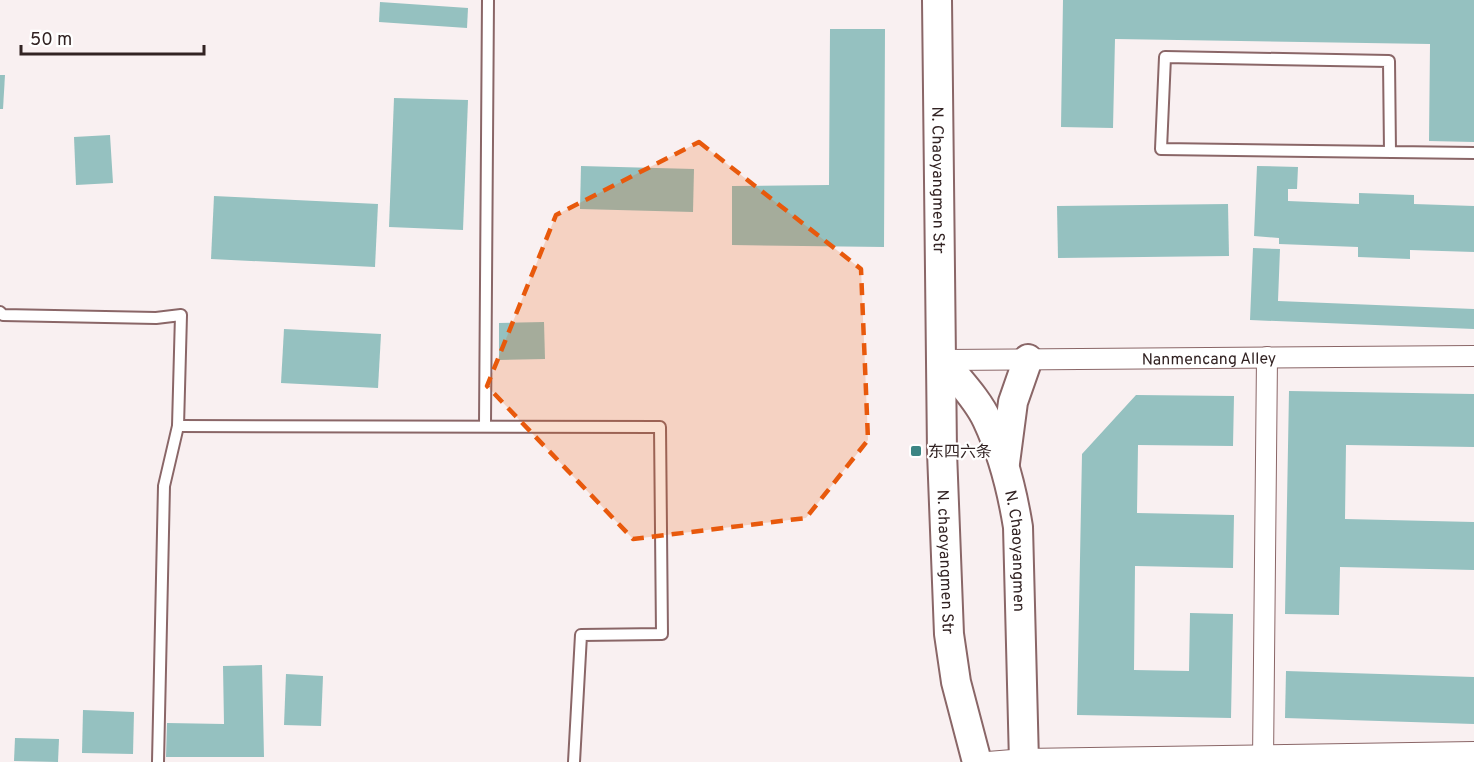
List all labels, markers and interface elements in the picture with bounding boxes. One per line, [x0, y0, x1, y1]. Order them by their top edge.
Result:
scale bar [21, 18, 204, 56]
text: 50 m [30, 29, 72, 52]
street label: N. Chaoyangmen Str [926, 106, 948, 254]
street label: Nanmencang Alley [1142, 349, 1276, 371]
place label: 东四六条 [928, 443, 992, 463]
marker: 东四六条 [909, 444, 923, 458]
street label: N. Chaoyangmen [999, 488, 1028, 612]
street label: N. chaoyangmen Str [931, 489, 957, 635]

